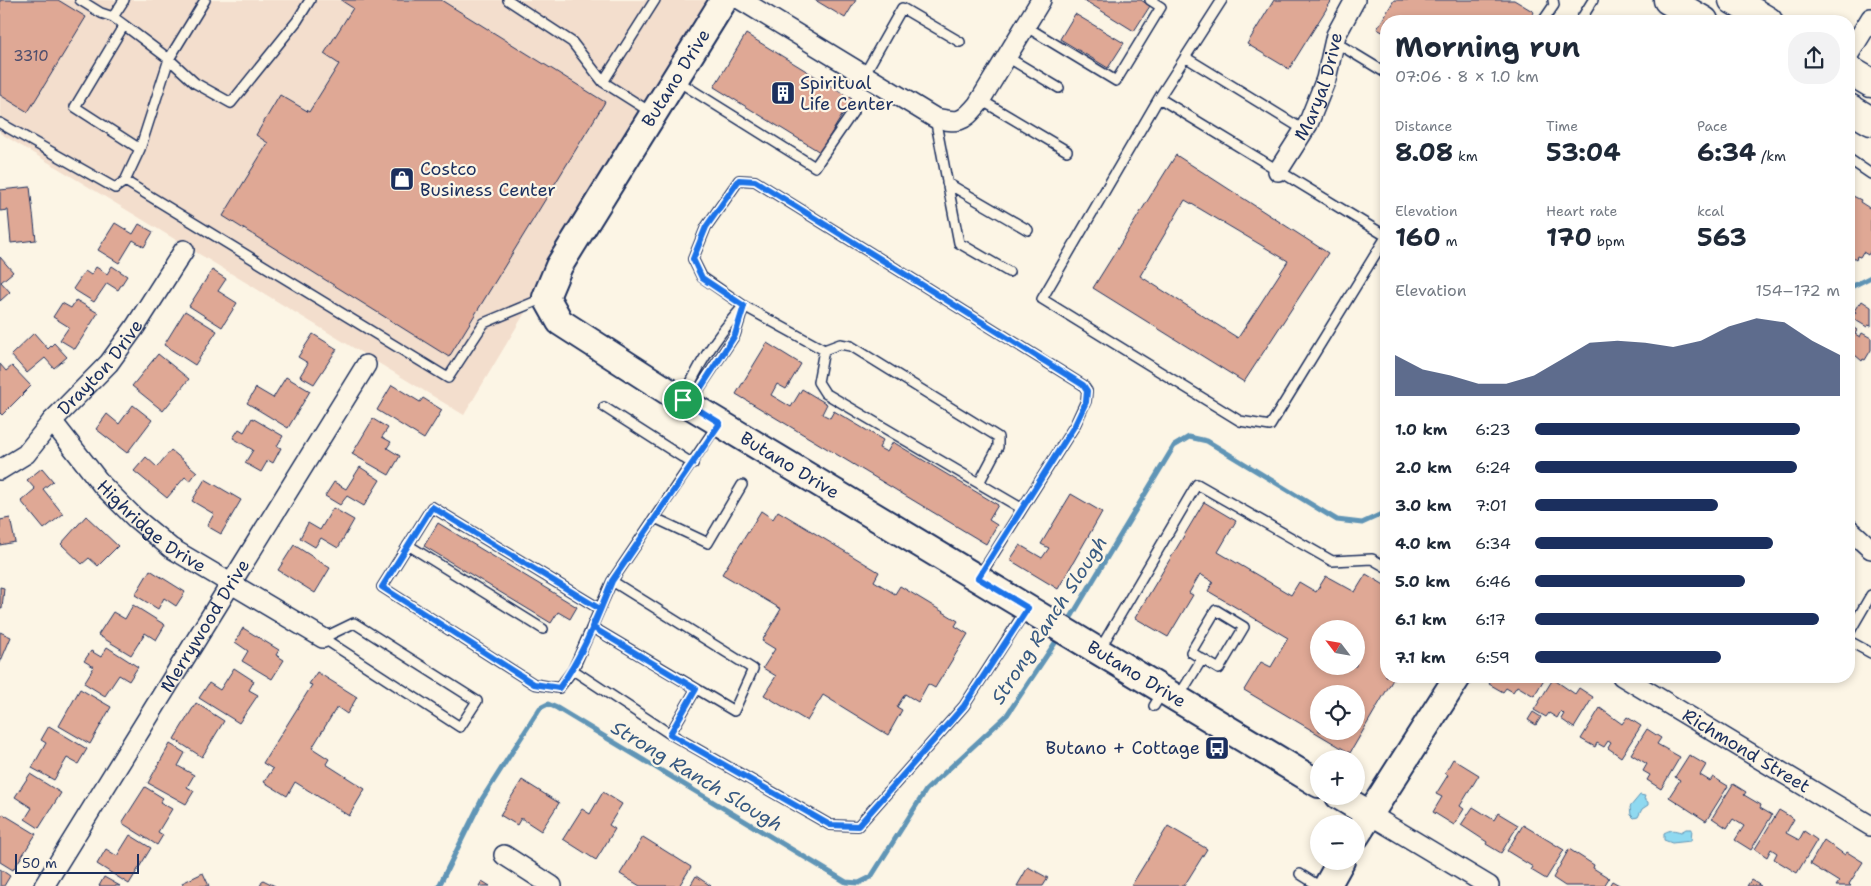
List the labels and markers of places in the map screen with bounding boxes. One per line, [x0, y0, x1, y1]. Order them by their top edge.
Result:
place label: Spiritual Life Center [800, 71, 894, 116]
building icon: Spiritual Life Center [770, 80, 796, 106]
place label: Costco Business Center [420, 157, 556, 202]
shop icon: Costco Business Center [389, 166, 415, 192]
pin [662, 379, 704, 421]
bus stop icon: Butano + Cottage [1204, 735, 1230, 761]
place label: Butano + Cottage [1045, 736, 1200, 760]

